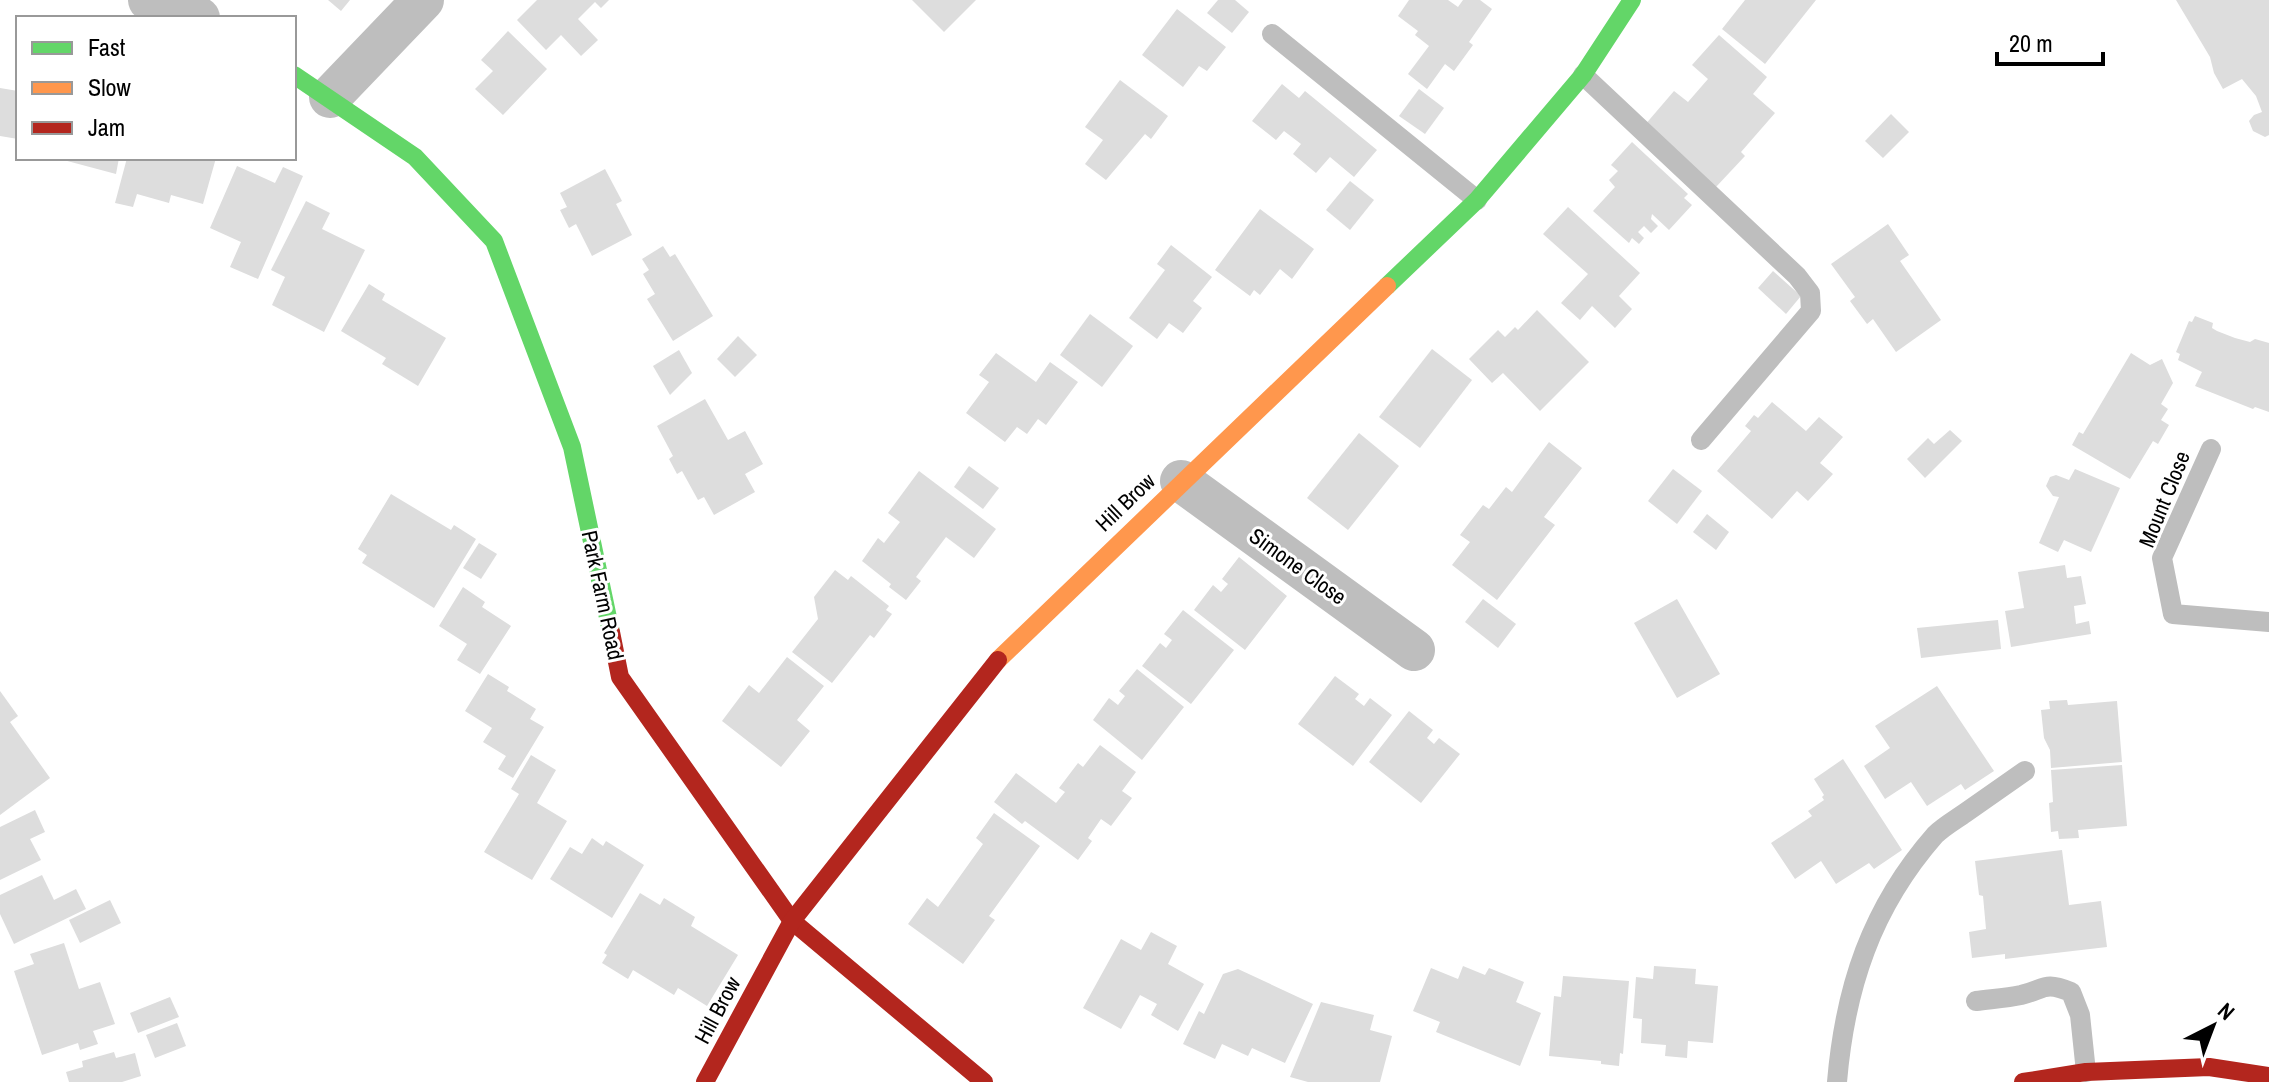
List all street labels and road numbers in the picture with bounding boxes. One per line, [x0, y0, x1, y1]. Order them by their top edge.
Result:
street label: Mount Close [2131, 446, 2197, 552]
street label: Hill Brow [1089, 466, 1161, 538]
street label: Simone Close [1243, 521, 1353, 611]
street label: Park Farm Road [575, 528, 631, 662]
street label: Hill Brow [687, 971, 747, 1049]

